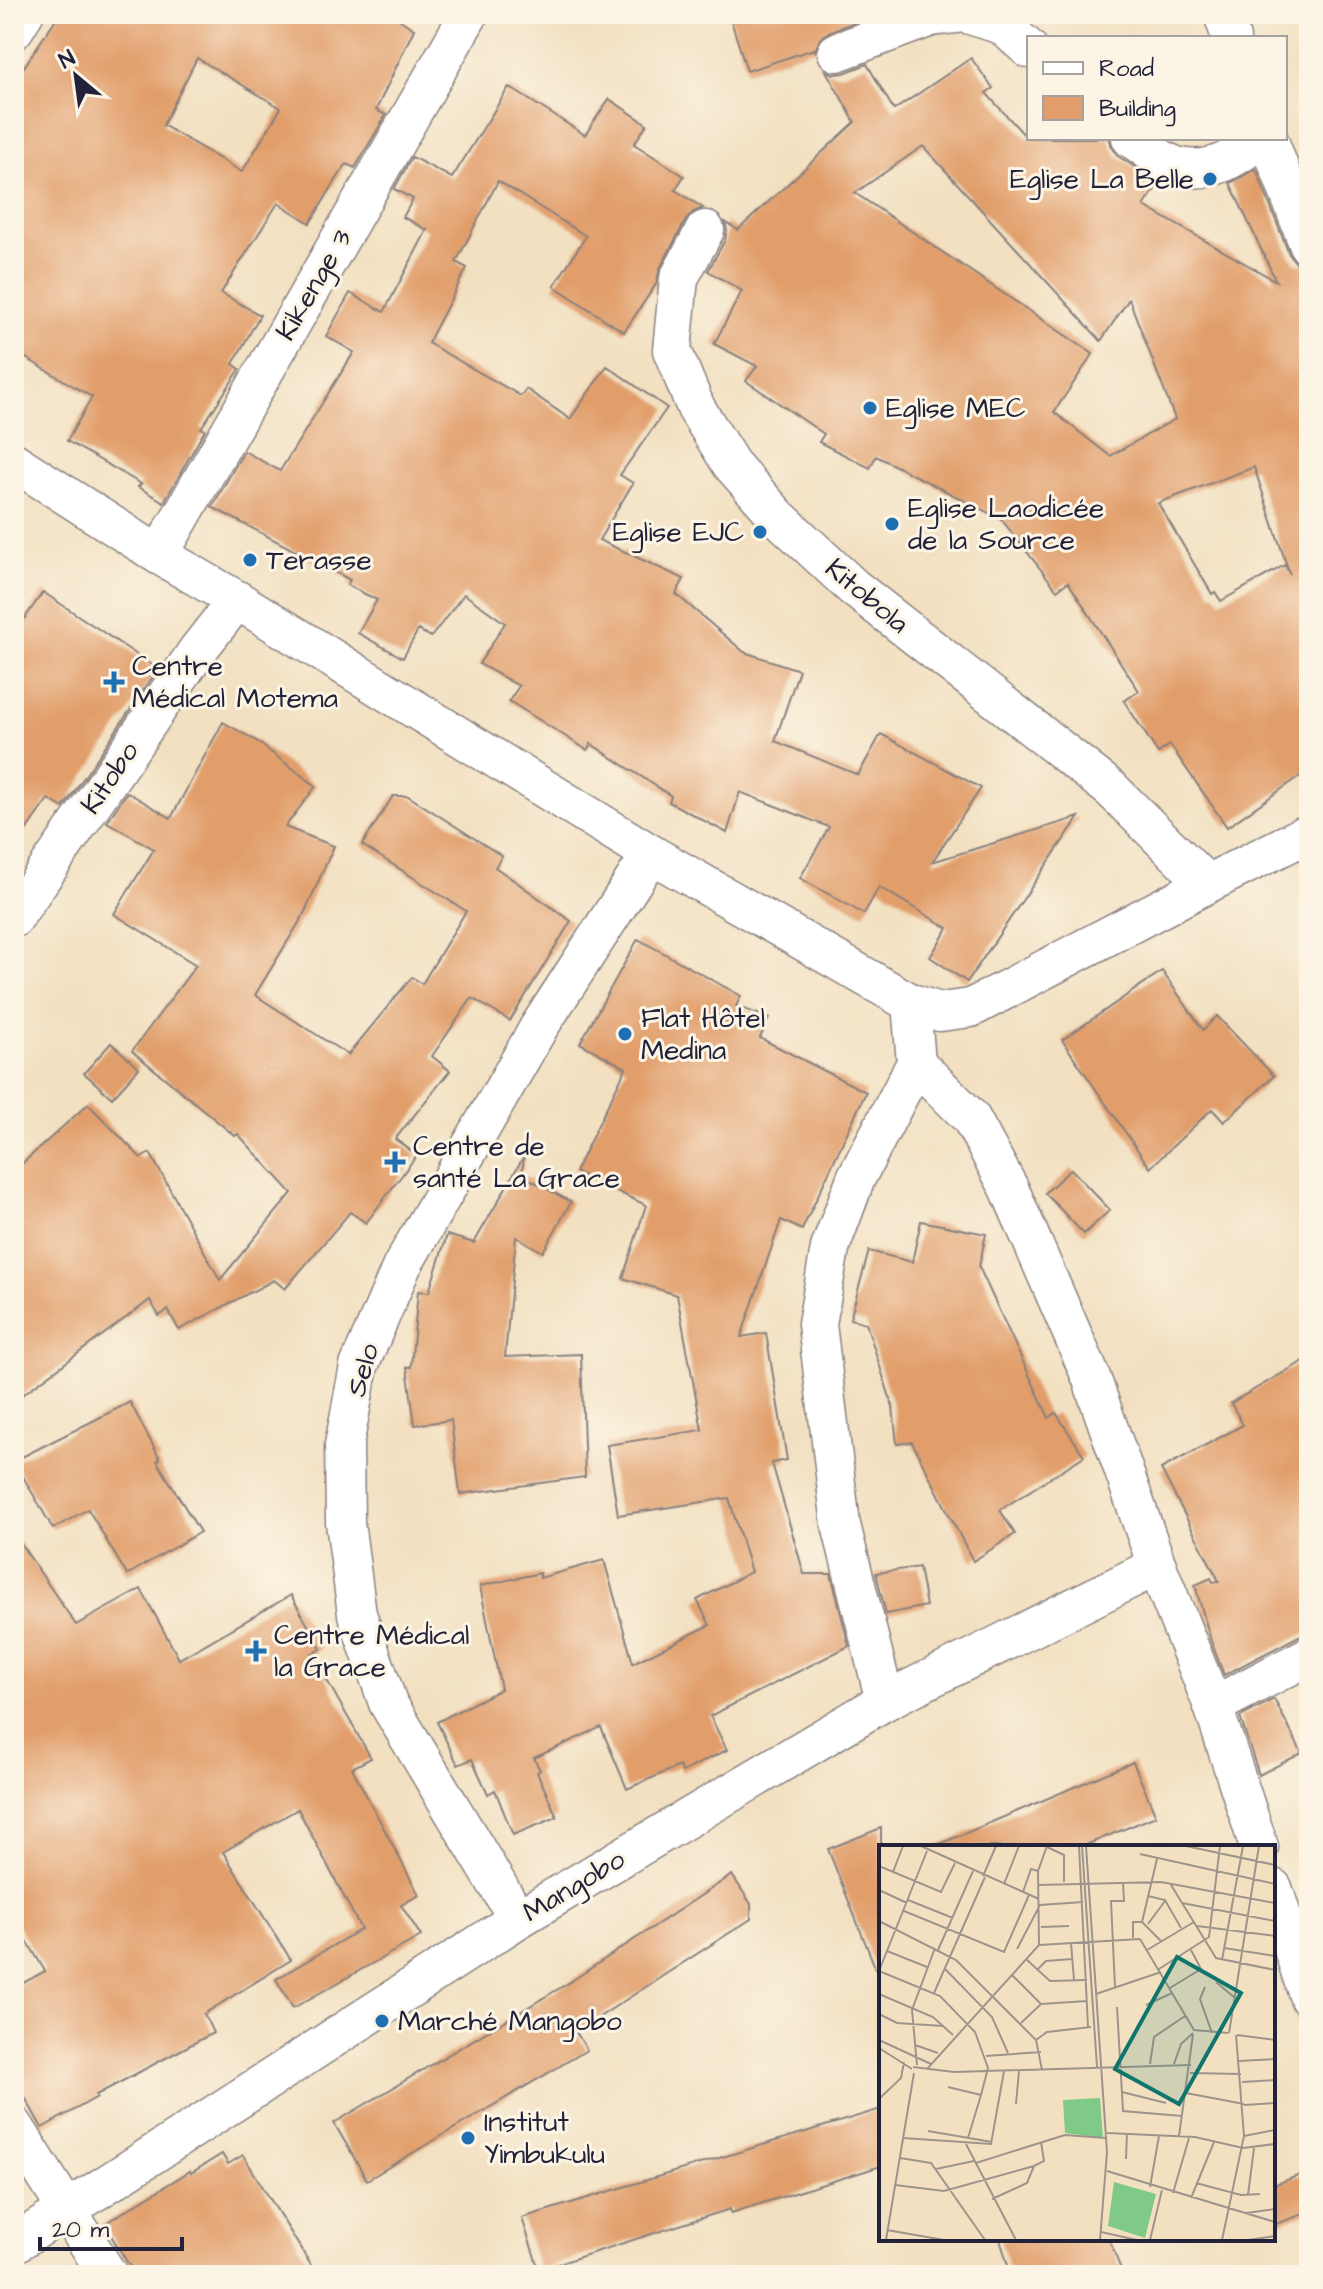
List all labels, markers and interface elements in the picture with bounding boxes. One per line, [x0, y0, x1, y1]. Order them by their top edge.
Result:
north arrow [36, 36, 116, 116]
legend [1027, 36, 1287, 140]
text: N [53, 43, 81, 77]
text: Road [1099, 52, 1154, 86]
text: Building [1099, 92, 1176, 127]
place label: Eglise La Belle [1010, 160, 1194, 200]
marker: Eglise La Belle [1201, 170, 1219, 188]
street label: Kikenge 3 [266, 222, 362, 348]
place label: Eglise MEC [886, 389, 1026, 429]
marker: Eglise MEC [861, 399, 879, 417]
place label: Eglise Laodicée de la Source [908, 489, 1104, 560]
place label: Eglise EJC [613, 513, 744, 553]
marker: Eglise Laodicée de la Source [883, 515, 901, 533]
marker: Eglise EJC [751, 523, 769, 541]
place label: Terasse [266, 541, 372, 580]
street label: Kitobola [817, 549, 917, 643]
marker: Terasse [241, 551, 259, 569]
place label: Centre Médical Motema [132, 647, 338, 718]
marker: Centre Médical Motema [103, 671, 125, 693]
street label: Kitobo [72, 734, 149, 822]
place label: Flat Hôtel Medina [641, 999, 765, 1070]
marker: Flat Hôtel Medina [616, 1025, 634, 1043]
place label: Centre de santé La Grace [413, 1127, 620, 1198]
marker: Centre de santé La Grace [384, 1151, 406, 1173]
street label: Selo [337, 1339, 389, 1401]
place label: Centre Médical la Grace [274, 1616, 469, 1687]
marker: Centre Médical la Grace [245, 1640, 267, 1662]
street label: Mangobo [515, 1840, 633, 1933]
inset map [879, 1845, 1275, 2241]
place label: Marché Mangobo [398, 2002, 622, 2042]
marker: Marché Mangobo [373, 2012, 391, 2030]
place label: Institut Yimbukulu [484, 2103, 605, 2174]
marker: Institut Yimbukulu [459, 2129, 477, 2147]
scale bar [40, 2201, 182, 2251]
text: 20 m [52, 2213, 109, 2247]

